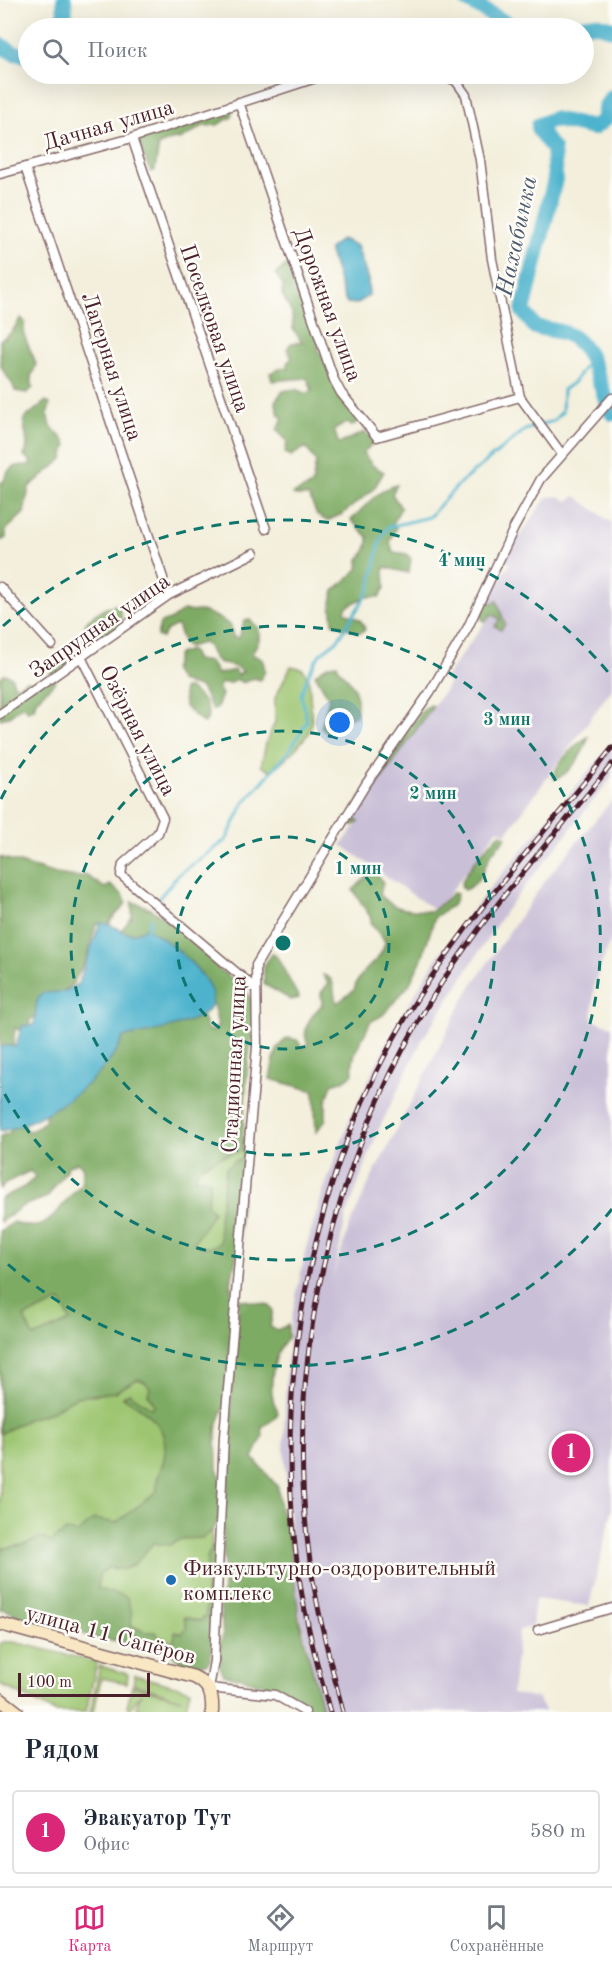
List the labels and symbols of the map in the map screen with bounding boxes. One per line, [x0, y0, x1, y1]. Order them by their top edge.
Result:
street label: Дачная улица [41, 97, 177, 155]
water label: Нахабинка [493, 174, 543, 300]
street label: Дорожная улица [289, 225, 365, 385]
street label: Поселковая улица [175, 242, 253, 416]
street label: Лагерная улица [77, 290, 146, 444]
text: 4 мин [438, 552, 486, 570]
street label: Запрудная улица [26, 570, 174, 683]
street label: Озёрная улица [95, 662, 180, 800]
your location [325, 708, 354, 737]
text: 3 мин [483, 711, 531, 729]
text: 2 мин [409, 785, 457, 803]
text: 1 мин [334, 860, 382, 878]
centre of rings [273, 933, 293, 953]
street label: Стадионная улица [219, 974, 251, 1154]
pin: 1 [552, 1430, 590, 1476]
place label: Физкультурно-оздоровительный комплекс [183, 1558, 496, 1605]
marker: Физкультурно-оздоровительный комплекс [164, 1573, 178, 1587]
street label: улица 11 Сапёров [23, 1603, 198, 1669]
scale bar [18, 1670, 150, 1698]

